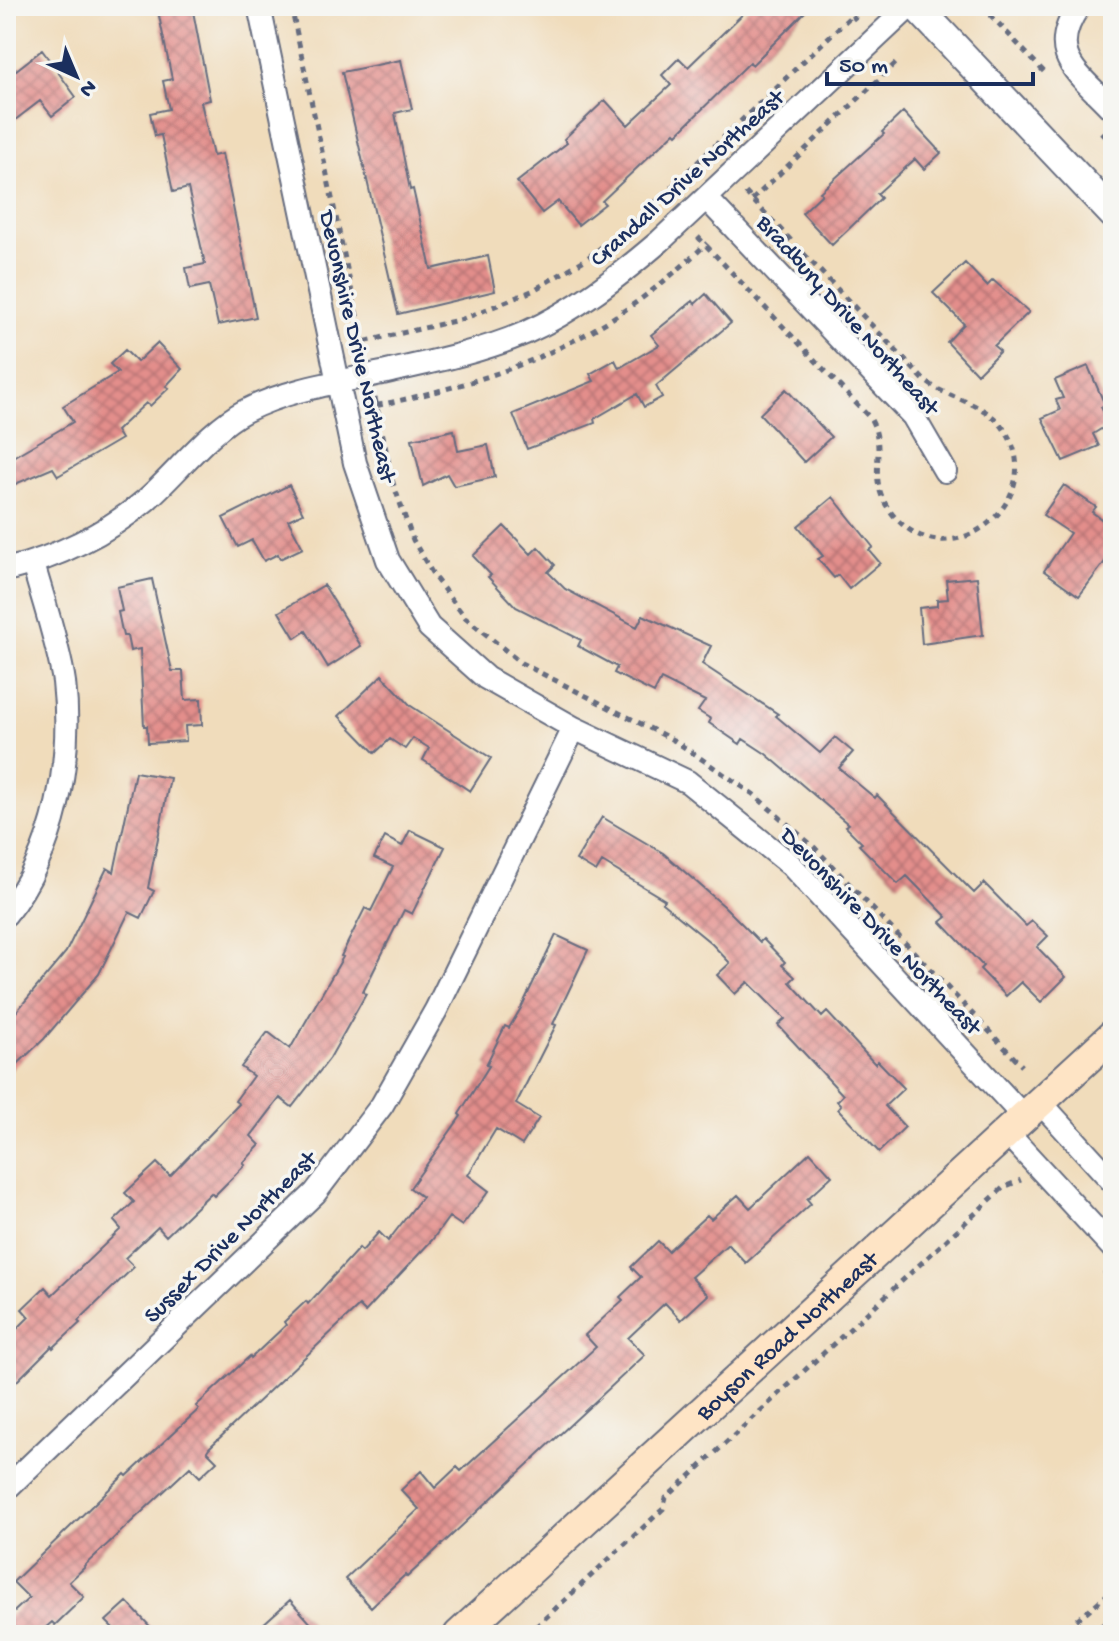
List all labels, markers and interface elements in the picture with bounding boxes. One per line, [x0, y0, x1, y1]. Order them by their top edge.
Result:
north arrow [36, 36, 116, 116]
scale bar [827, 36, 1033, 86]
text: 50 m [839, 53, 888, 82]
text: N [73, 73, 101, 102]
street label: Crandall Drive Northeast [585, 83, 793, 275]
street label: Devonshire Drive Northeast [310, 206, 401, 487]
street label: Bradbury Drive Northeast [748, 209, 946, 424]
street label: Devonshire Drive Northeast [771, 821, 988, 1044]
street label: Sussex Drive Northeast [139, 1144, 325, 1331]
street label: Boyson Road Northeast [691, 1245, 887, 1429]

